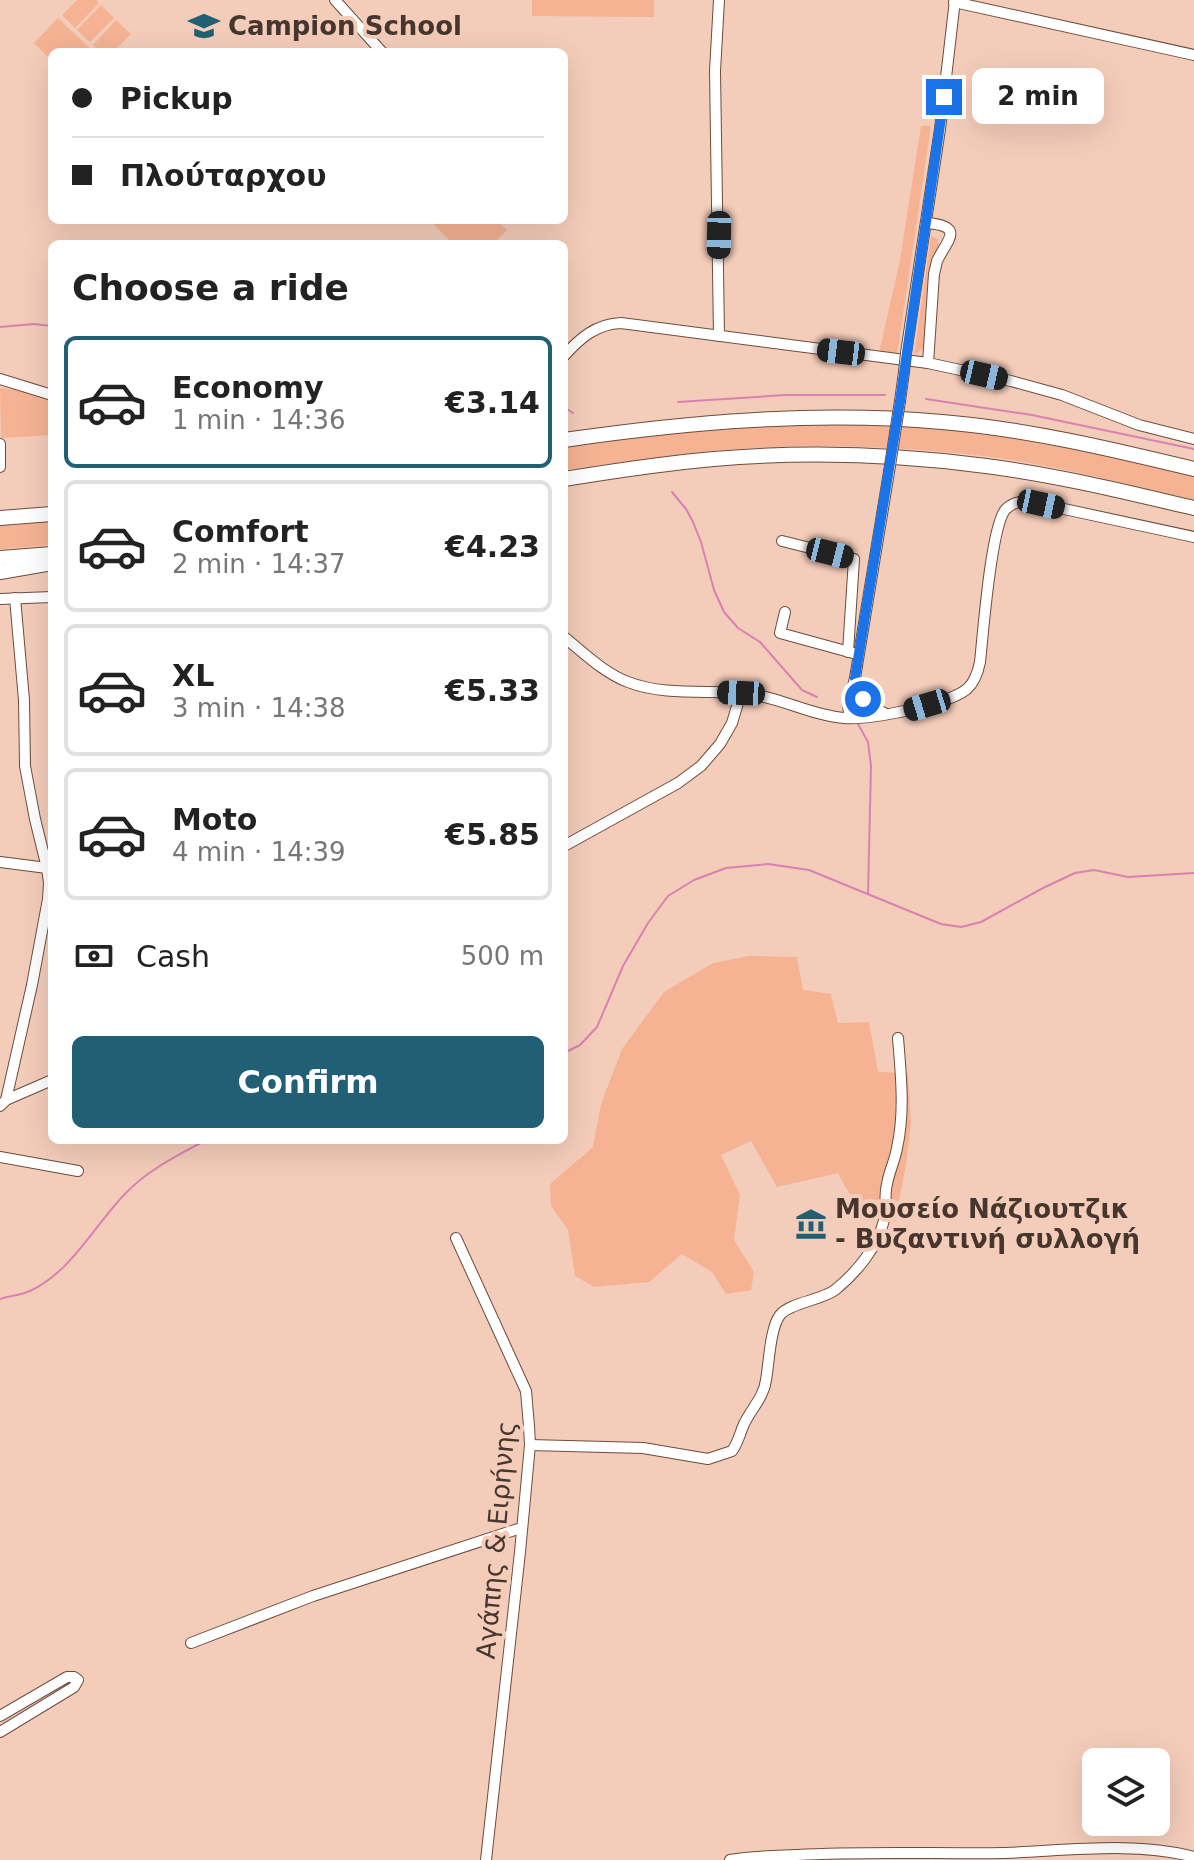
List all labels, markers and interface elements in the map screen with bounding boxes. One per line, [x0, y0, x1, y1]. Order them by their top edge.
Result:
school or university icon: Campion School [187, 9, 221, 43]
place label: Campion School [228, 11, 462, 41]
callout: 2 min [972, 69, 1104, 125]
route end [926, 79, 962, 115]
text: Pickup [120, 81, 233, 116]
text: 2 min [997, 81, 1079, 111]
text: Πλούταρχου [120, 158, 326, 193]
car [707, 211, 731, 259]
text: Choose a ride [72, 267, 349, 308]
car [816, 337, 866, 367]
car [958, 358, 1010, 392]
icon: car [76, 366, 148, 438]
text: Economy [172, 370, 324, 405]
text: €3.14 [445, 385, 540, 420]
text: 1 min · 14:36 [172, 405, 346, 435]
car [1015, 487, 1067, 521]
icon: car [76, 510, 148, 582]
text: Comfort [172, 514, 309, 549]
text: €4.23 [445, 529, 540, 564]
car [804, 536, 856, 570]
text: 2 min · 14:37 [172, 549, 346, 579]
icon: car [76, 654, 148, 726]
text: XL [172, 658, 214, 693]
text: €5.33 [445, 673, 540, 708]
car [717, 680, 765, 706]
route start [845, 681, 881, 717]
car [901, 687, 953, 723]
text: 3 min · 14:38 [172, 693, 346, 723]
icon: car [76, 798, 148, 870]
text: Moto [172, 802, 257, 837]
text: €5.85 [445, 817, 540, 852]
text: 4 min · 14:39 [172, 837, 346, 867]
icon: cash [72, 934, 116, 978]
text: Cash [136, 939, 210, 974]
text: 500 m [461, 941, 544, 971]
button: Confirm [72, 1036, 544, 1128]
place label: Μουσείο Νάζιουτζικ - Βυζαντινή συλλογή [835, 1194, 1140, 1254]
museum icon: Μουσείο Νάζιουτζικ - Βυζαντινή συλλογή [794, 1207, 828, 1241]
street label: Αγάπης & Ειρήνης [471, 1420, 521, 1660]
map controls [1082, 1748, 1170, 1836]
button: layers [1082, 1748, 1170, 1836]

